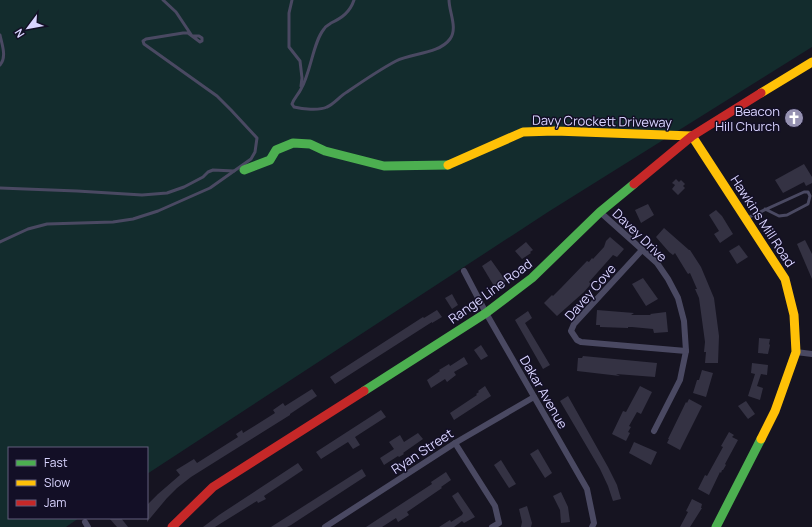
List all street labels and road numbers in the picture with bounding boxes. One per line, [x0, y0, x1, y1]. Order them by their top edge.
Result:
street label: Davy Crockett Driveway [532, 111, 672, 131]
street label: Hawkins Mill Road [727, 172, 799, 270]
street label: Davey Drive [609, 204, 671, 266]
street label: Range Line Road [444, 255, 536, 327]
street label: Davey Cove [560, 260, 620, 324]
street label: Dakar Avenue [516, 352, 572, 432]
street label: Ryan Street [388, 424, 456, 478]

